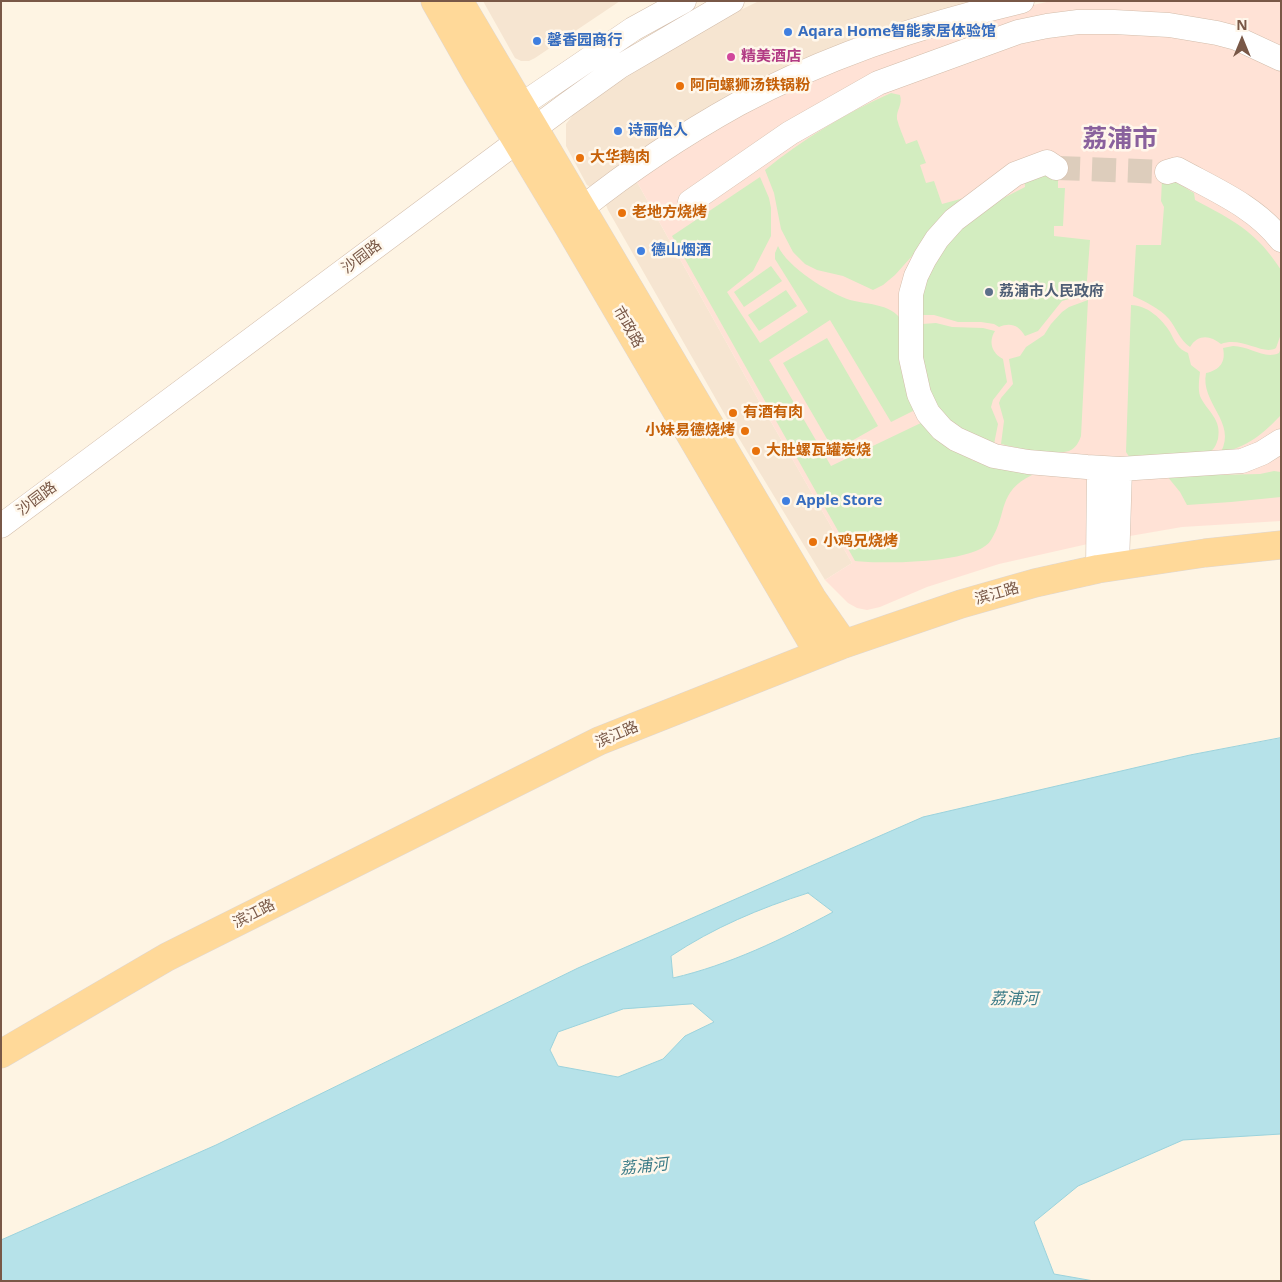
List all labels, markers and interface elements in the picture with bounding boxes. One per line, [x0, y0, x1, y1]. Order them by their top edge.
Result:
north arrow [1217, 15, 1267, 65]
text: N [1236, 15, 1248, 34]
place label: Aqara Home智能家居体验馆 [798, 23, 996, 41]
marker: Aqara Home智能家居体验馆 [782, 26, 794, 38]
place label: 馨香园商行 [547, 32, 622, 50]
marker: 馨香园商行 [531, 35, 543, 47]
place label: 精美酒店 [741, 48, 801, 66]
marker: 精美酒店 [725, 51, 737, 63]
place label: 阿向螺狮汤铁锅粉 [690, 77, 810, 95]
marker: 阿向螺狮汤铁锅粉 [674, 80, 686, 92]
place label: 诗丽怡人 [628, 122, 688, 140]
marker: 诗丽怡人 [612, 125, 624, 137]
district label: 荔浦市 [1083, 125, 1157, 155]
place label: 大华鹅肉 [590, 149, 650, 167]
marker: 大华鹅肉 [574, 152, 586, 164]
place label: 老地方烧烤 [632, 204, 707, 222]
marker: 老地方烧烤 [616, 207, 628, 219]
street label: 沙园路 [339, 236, 385, 278]
place label: 德山烟酒 [651, 242, 711, 260]
marker: 德山烟酒 [635, 245, 647, 257]
place label: 荔浦市人民政府 [999, 283, 1104, 301]
marker: 荔浦市人民政府 [983, 286, 995, 298]
street label: 市政路 [609, 303, 647, 351]
place label: 有酒有肉 [743, 404, 803, 422]
marker: 有酒有肉 [727, 407, 739, 419]
place label: 小妹易德烧烤 [645, 422, 735, 440]
marker: 小妹易德烧烤 [739, 425, 751, 437]
place label: 大肚螺瓦罐炭烧 [766, 442, 871, 460]
marker: 大肚螺瓦罐炭烧 [750, 445, 762, 457]
street label: 沙园路 [14, 478, 60, 520]
place label: Apple Store [796, 492, 882, 510]
marker: Apple Store [780, 495, 792, 507]
place label: 小鸡兄烧烤 [823, 533, 898, 551]
marker: 小鸡兄烧烤 [807, 536, 819, 548]
street label: 滨江路 [973, 579, 1021, 609]
street label: 滨江路 [593, 718, 641, 752]
street label: 滨江路 [230, 896, 278, 932]
water label: 荔浦河 [990, 989, 1038, 1009]
water label: 荔浦河 [619, 1155, 669, 1179]

